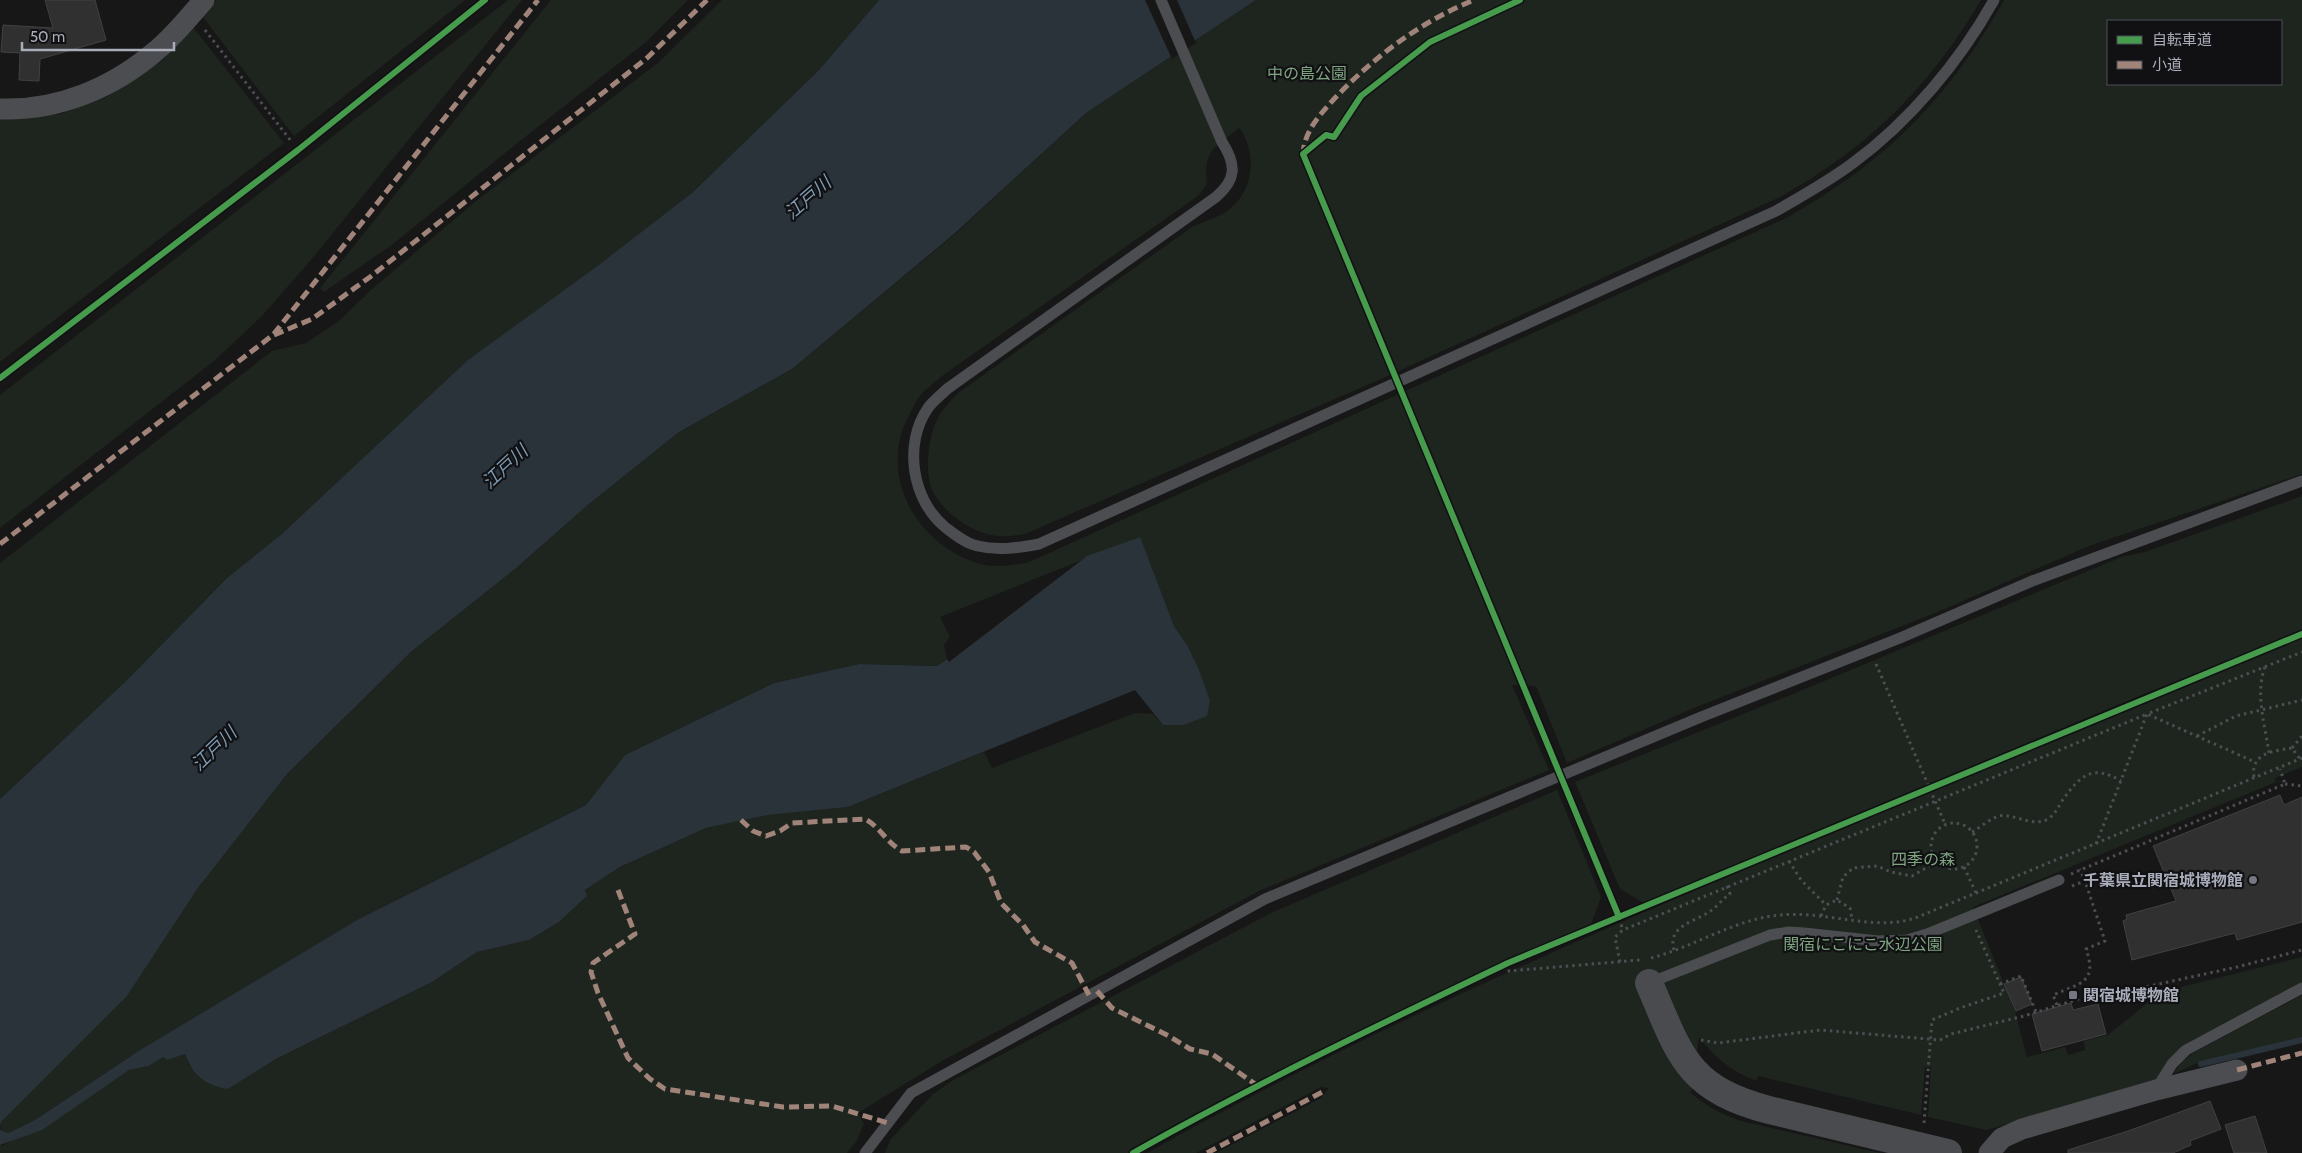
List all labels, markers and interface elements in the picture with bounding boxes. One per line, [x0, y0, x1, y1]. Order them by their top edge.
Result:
scale bar [22, 20, 175, 52]
legend [2107, 20, 2282, 85]
text: 50 m [30, 28, 65, 46]
text: 自転車道 [2152, 31, 2212, 49]
text: 小道 [2152, 56, 2182, 74]
park label: 中の島公園 [1267, 64, 1347, 83]
water label: 江戸川 [780, 171, 837, 224]
water label: 江戸川 [478, 439, 534, 493]
water label: 江戸川 [187, 721, 243, 776]
park label: 四季の森 [1891, 850, 1955, 869]
place label: 千葉県立関宿城博物館 [2083, 871, 2243, 890]
marker: 千葉県立関宿城博物館 [2247, 874, 2259, 886]
park label: 関宿にこにこ水辺公園 [1783, 935, 1943, 954]
place label: 関宿城博物館 [2083, 986, 2179, 1005]
marker: 関宿城博物館 [2067, 989, 2079, 1001]

